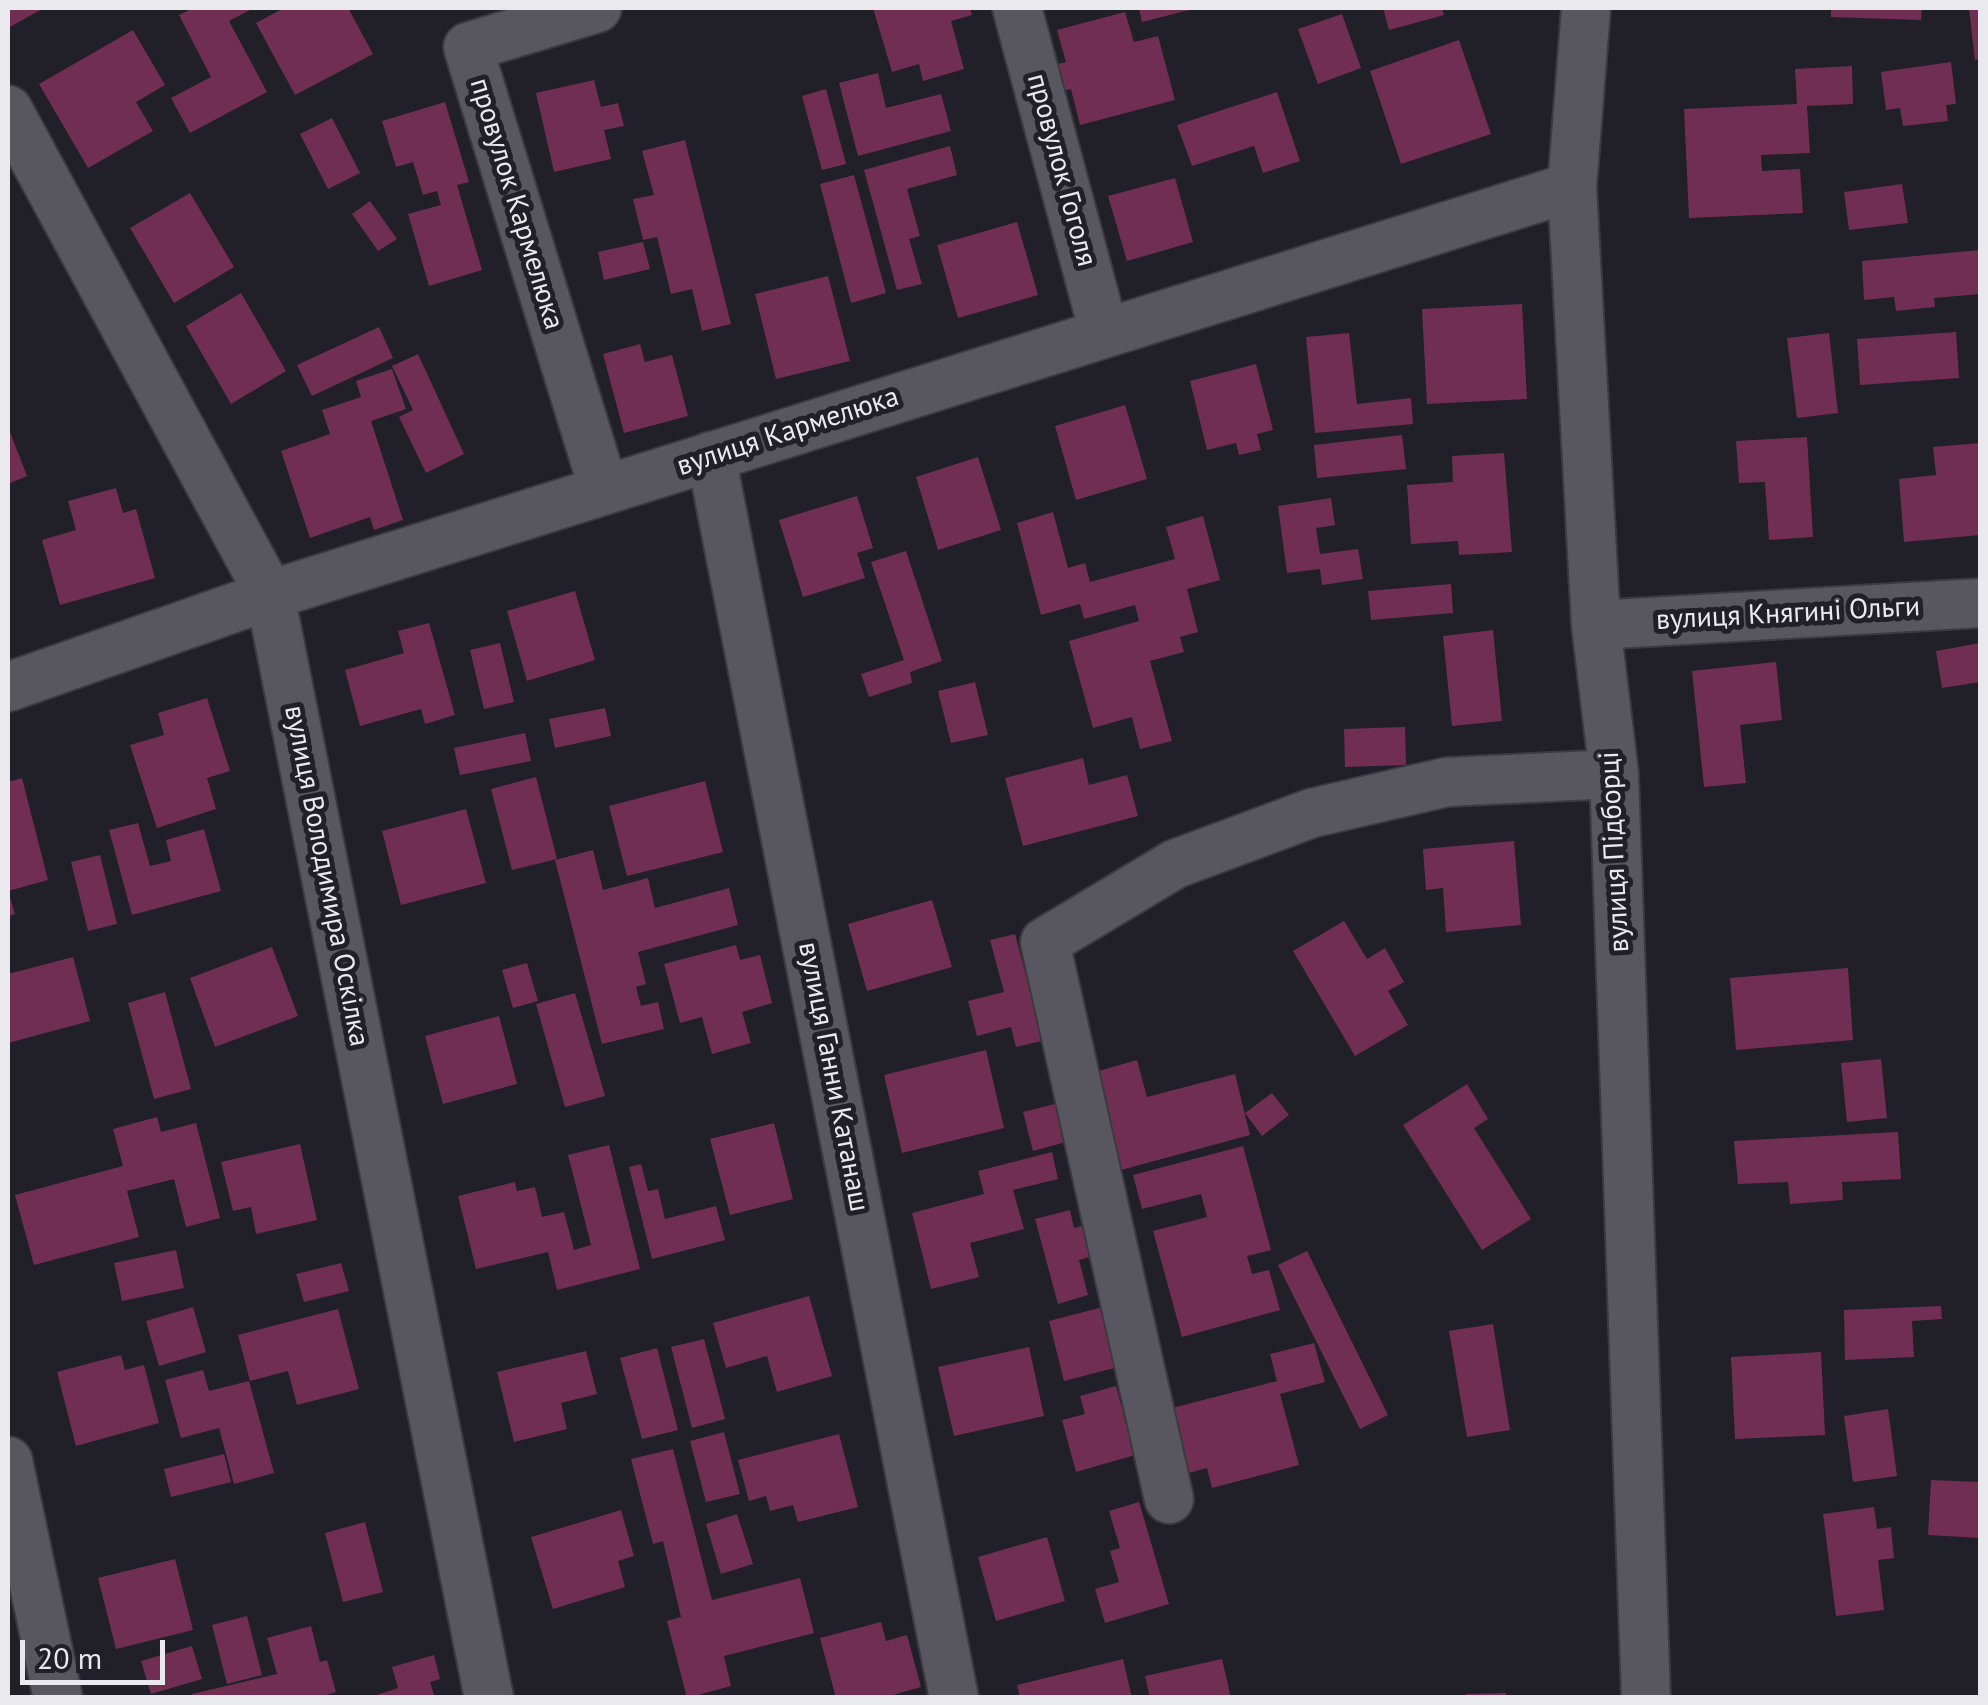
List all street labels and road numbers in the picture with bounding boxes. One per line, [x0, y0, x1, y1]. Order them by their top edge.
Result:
street label: провулок Гоголя [1019, 70, 1103, 270]
street label: провулок Кармелюка [462, 74, 570, 334]
street label: вулиця Кармелюка [673, 380, 903, 484]
street label: вулиця Княгині Ольги [1655, 590, 1921, 638]
street label: вулиця Володимира Оскілка [276, 703, 376, 1049]
street label: вулиця Підборці [1593, 751, 1637, 953]
street label: вулиця Ганни Катанаш [790, 939, 876, 1215]

